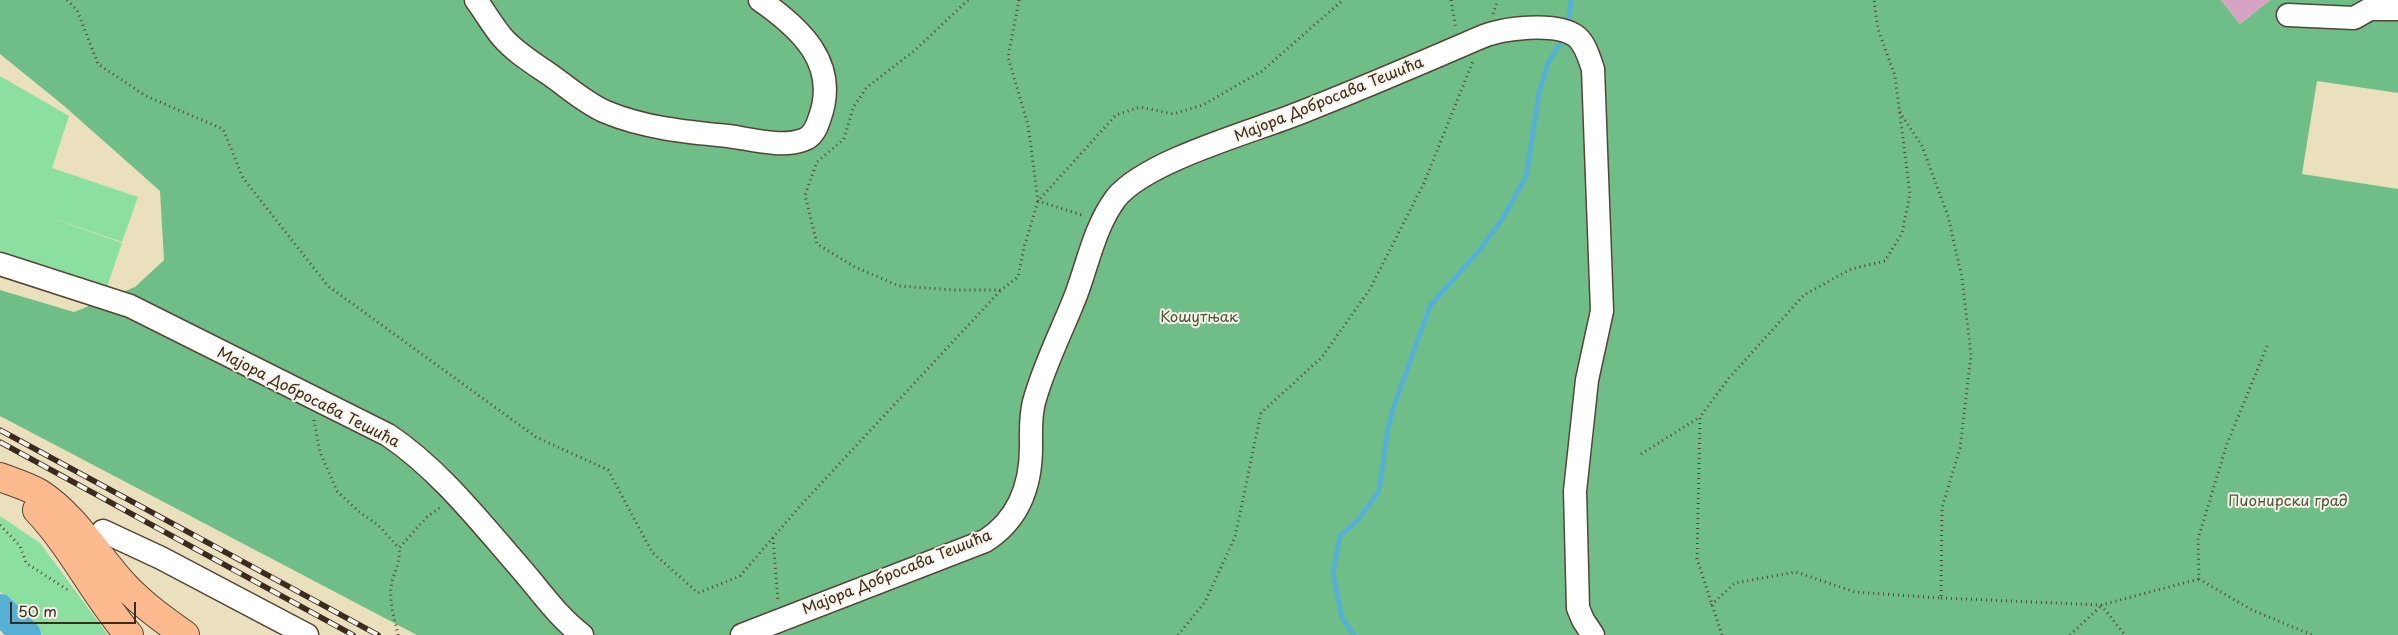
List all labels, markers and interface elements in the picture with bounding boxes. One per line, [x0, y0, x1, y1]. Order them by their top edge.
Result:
street label: Мајора Добросава Тешића [1232, 54, 1426, 146]
park label: Кошутњак [1160, 309, 1238, 327]
street label: Мајора Добросава Тешића [214, 344, 402, 452]
park label: Пионирски град [2228, 493, 2348, 511]
street label: Мајора Добросава Тешића [800, 527, 994, 619]
scale bar [12, 592, 139, 624]
text: 50 m [18, 599, 57, 622]

